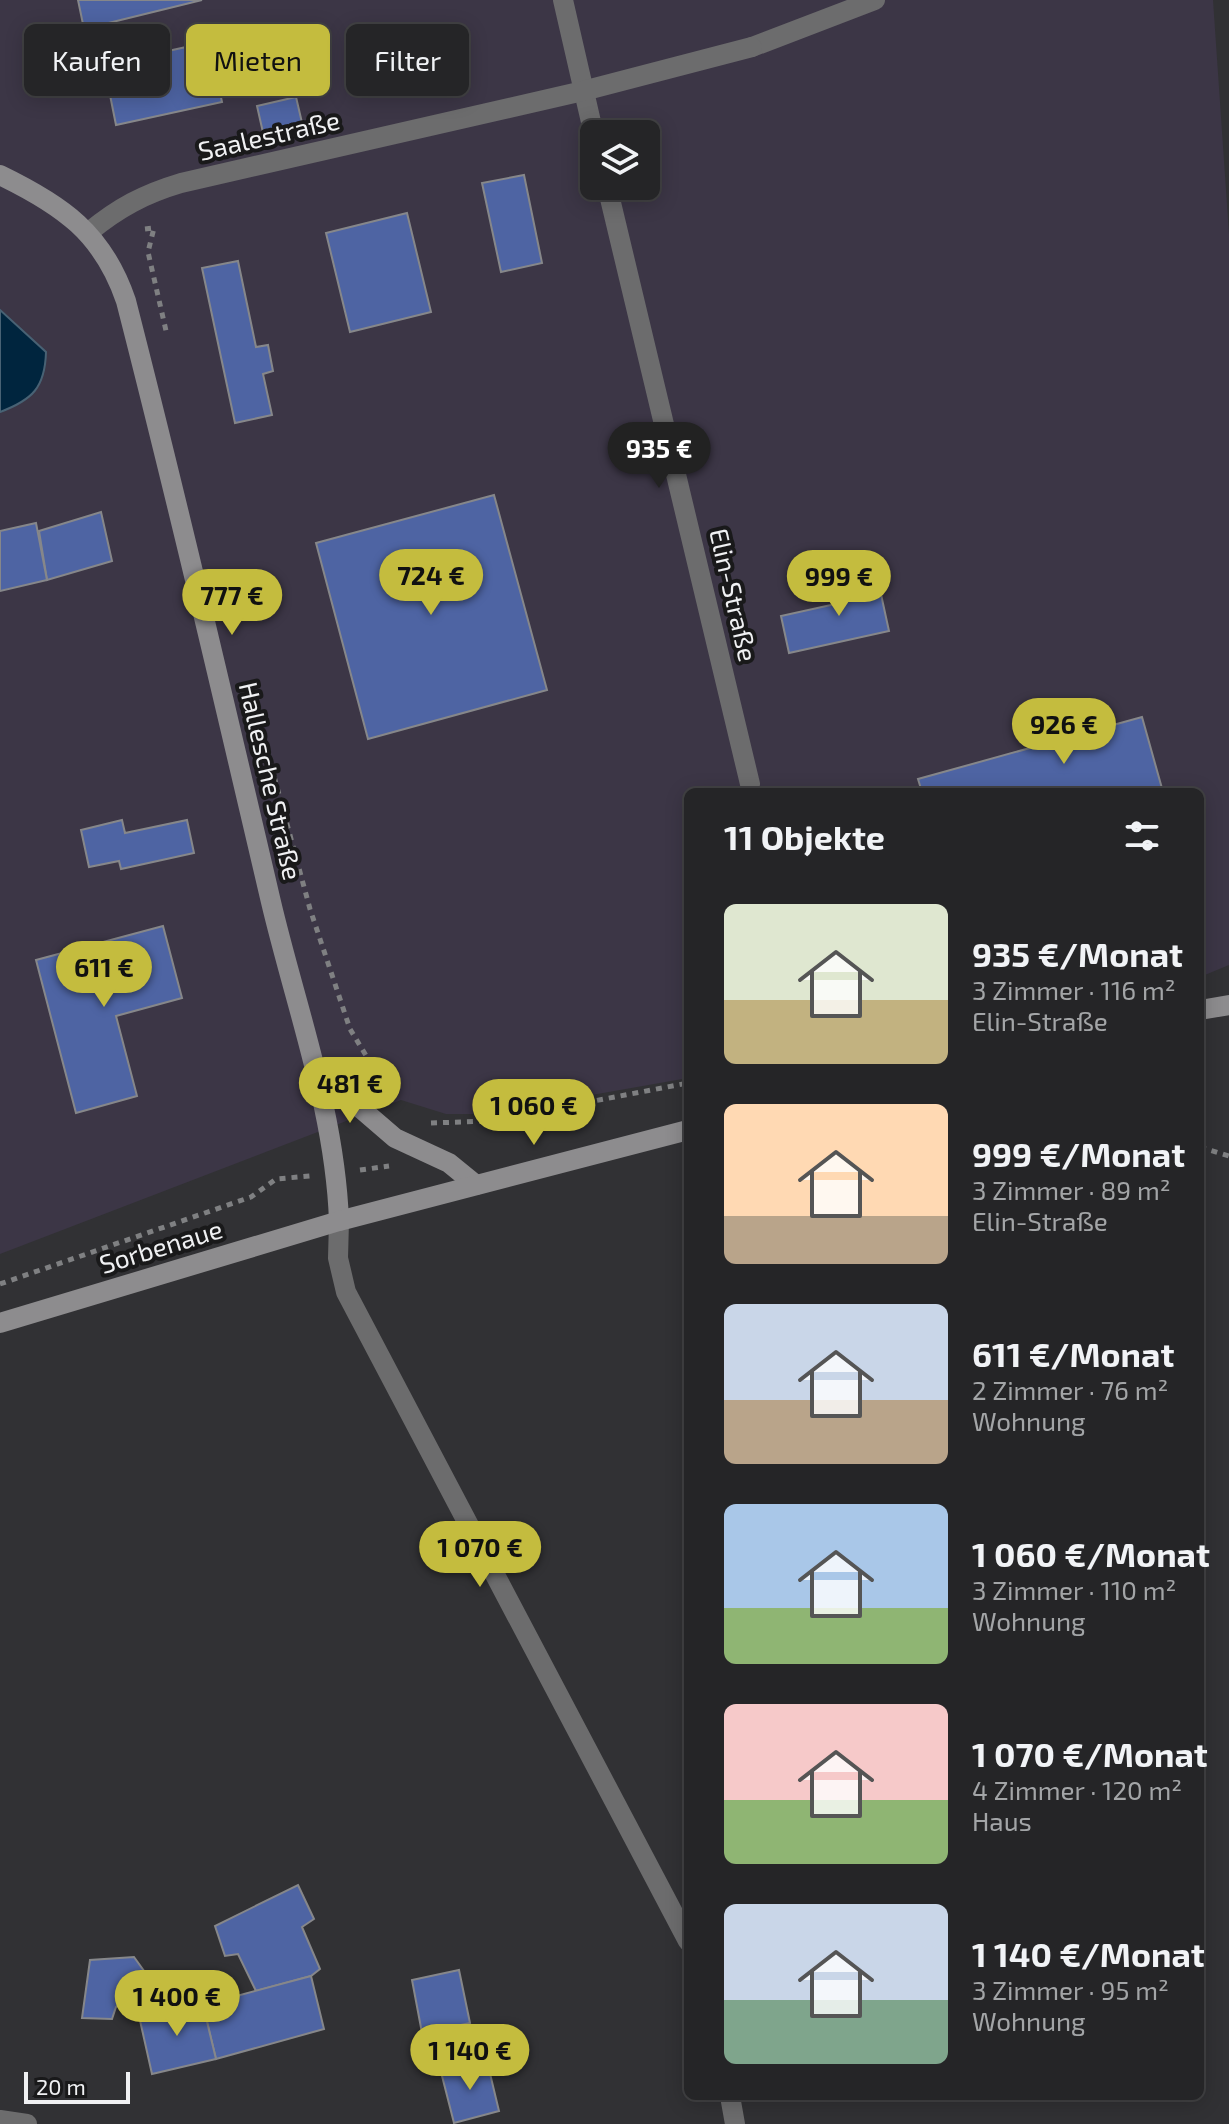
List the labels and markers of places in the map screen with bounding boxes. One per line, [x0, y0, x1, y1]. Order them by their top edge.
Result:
pin: 935 € [603, 422, 715, 490]
pin: 724 € [375, 549, 487, 617]
pin: 999 € [783, 550, 895, 618]
pin: 777 € [176, 569, 288, 637]
pin: 926 € [1008, 698, 1120, 766]
pin: 611 € [48, 941, 160, 1009]
pin: 481 € [294, 1057, 406, 1125]
pin: 1 060 € [460, 1079, 608, 1147]
pin: 1 070 € [406, 1521, 554, 1589]
pin: 1 400 € [103, 1970, 251, 2038]
pin: 1 140 € [396, 2024, 544, 2092]

